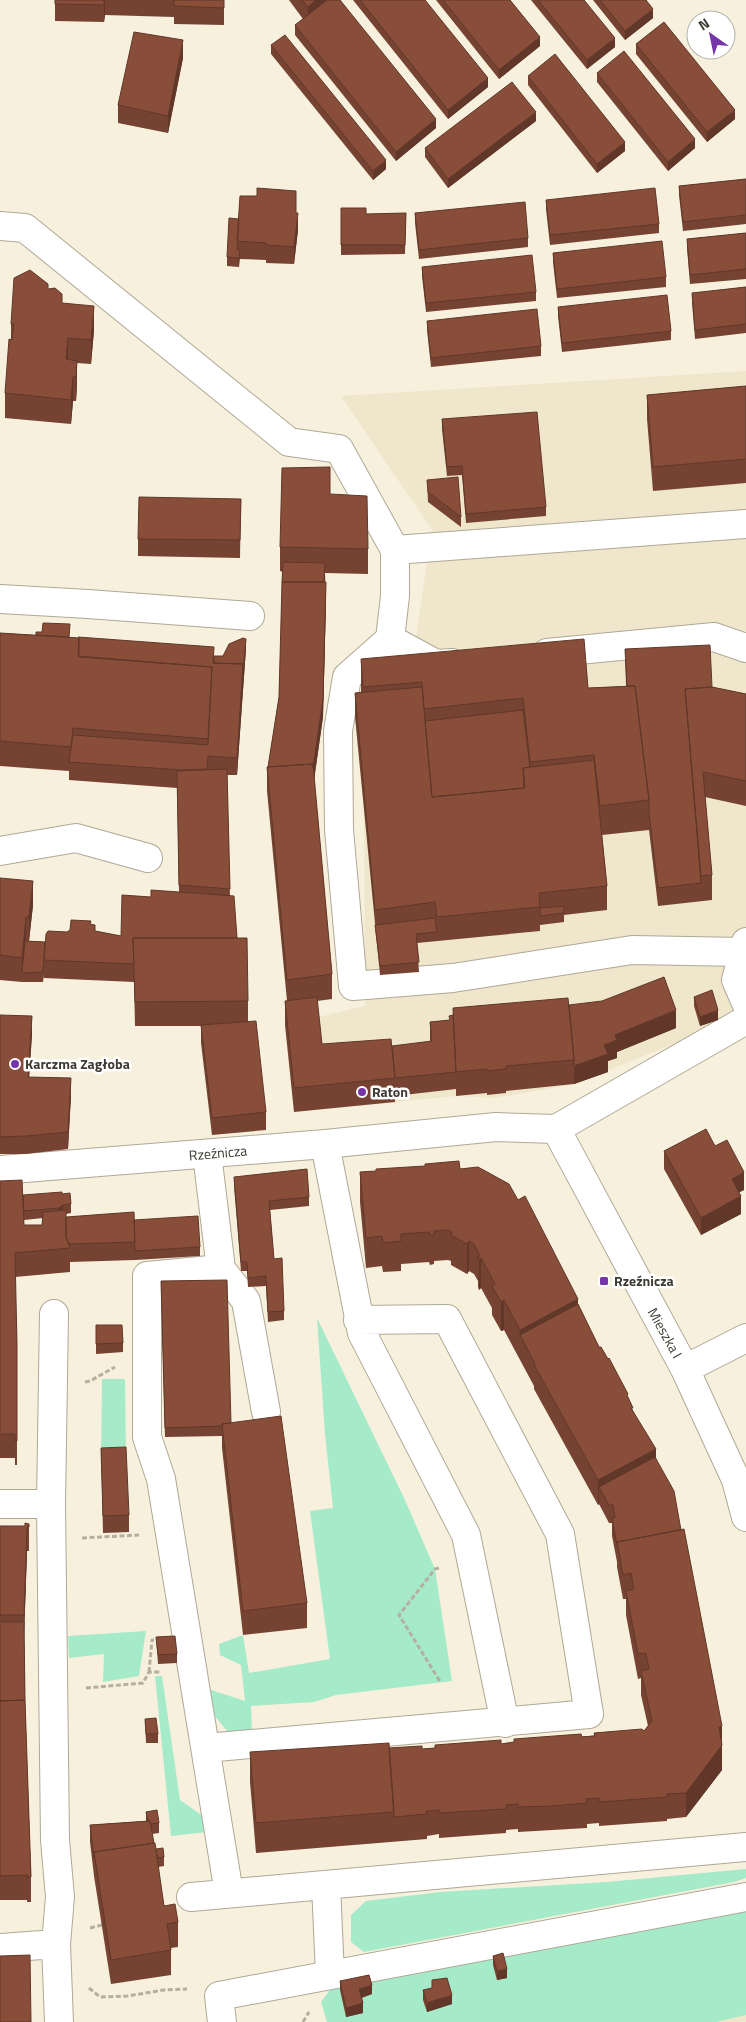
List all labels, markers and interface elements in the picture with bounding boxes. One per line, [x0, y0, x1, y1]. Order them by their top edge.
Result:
north arrow [686, 10, 736, 60]
text: N [694, 12, 713, 35]
place label: Karczma Zagłoba [25, 1053, 130, 1074]
marker: Karczma Zagłoba [9, 1058, 21, 1070]
place label: Raton [372, 1081, 408, 1102]
marker: Raton [356, 1086, 368, 1098]
street label: Rzeźnicza [188, 1139, 248, 1166]
place label: Rzeźnicza [614, 1270, 674, 1291]
marker: Rzeźnicza [598, 1275, 610, 1287]
street label: Mieszka I [643, 1304, 688, 1362]

